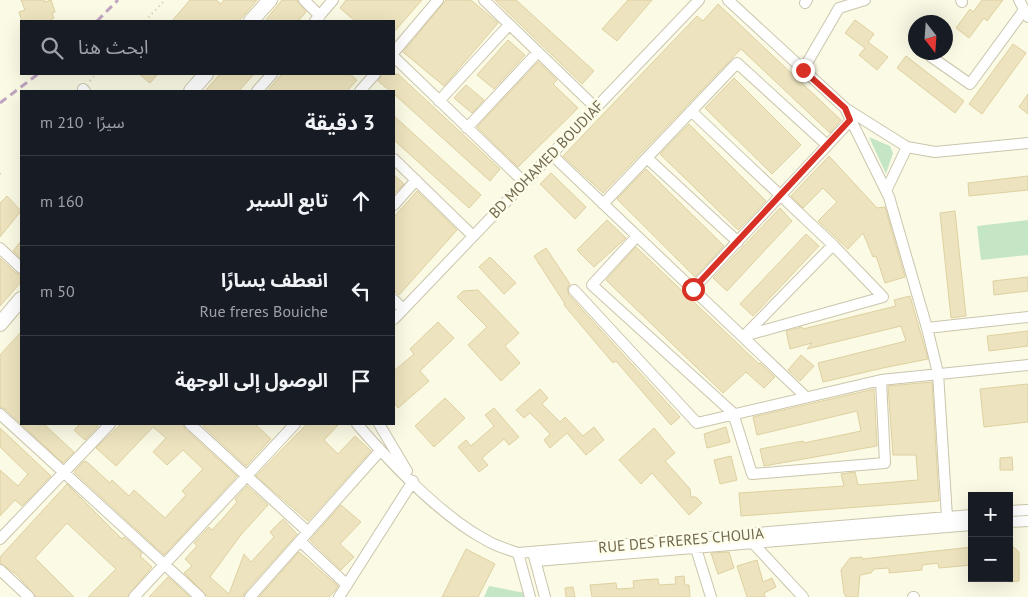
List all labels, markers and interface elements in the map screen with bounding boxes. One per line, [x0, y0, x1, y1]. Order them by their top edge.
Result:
north arrow [908, 15, 953, 60]
search box [20, 20, 395, 75]
icon: search [38, 34, 66, 62]
text: ابحث هنا [78, 35, 149, 59]
route end [792, 59, 815, 82]
street label: BD MOHAMED BOUDIAF [485, 96, 607, 222]
text: 3 دقيقة [305, 109, 375, 136]
text: سيرًا · 210 m [40, 112, 125, 132]
icon: ahead [347, 187, 375, 215]
text: تابع السير [247, 188, 328, 212]
text: 160 m [40, 191, 83, 211]
text: انعطف يسارًا [221, 268, 328, 292]
icon: left [347, 277, 375, 305]
route start [682, 278, 705, 301]
text: 50 m [40, 281, 75, 301]
text: Rue freres Bouiche [199, 301, 328, 321]
icon: arrive [347, 367, 375, 395]
text: الوصول إلى الوجهة [175, 368, 328, 392]
map controls [968, 492, 1013, 582]
button: + [968, 492, 1013, 537]
street label: RUE DES FRERES CHOUIA [597, 523, 765, 557]
button: − [968, 537, 1013, 582]

